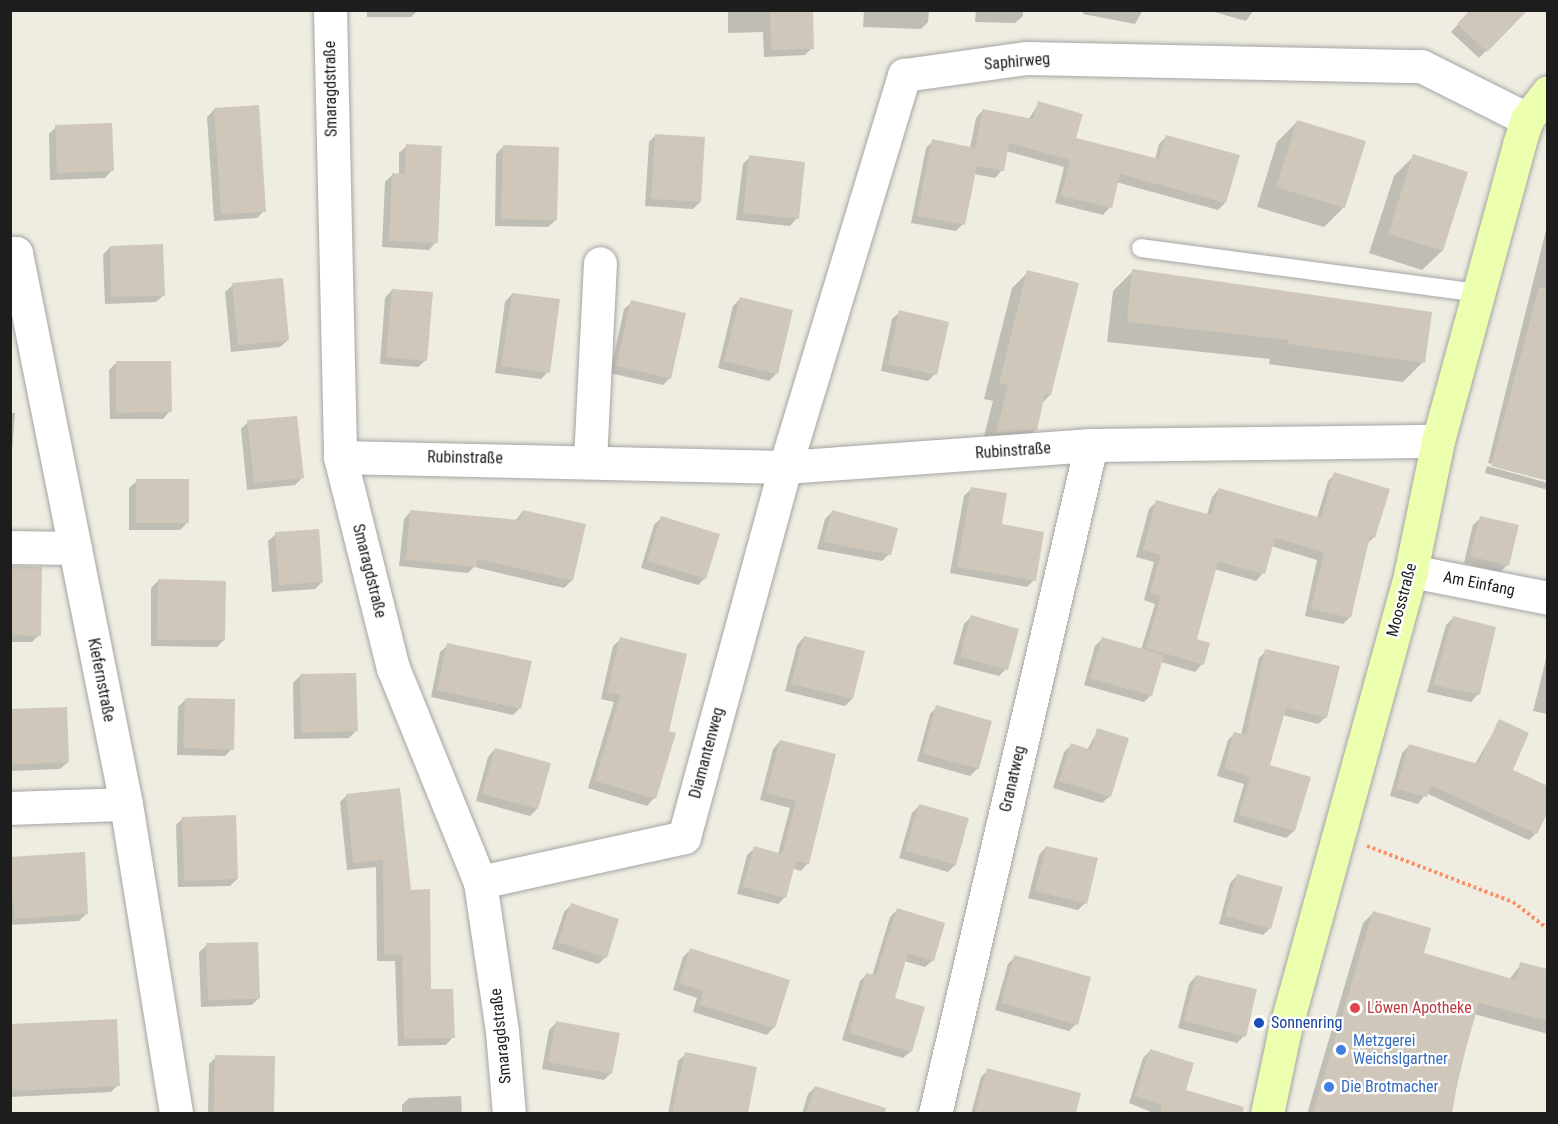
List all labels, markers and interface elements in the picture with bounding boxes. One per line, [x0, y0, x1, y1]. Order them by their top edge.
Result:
street label: Smaragdstraße [321, 41, 341, 137]
street label: Saphirweg [983, 50, 1051, 74]
street label: Rubinstraße [975, 439, 1051, 463]
street label: Rubinstraße [427, 448, 503, 468]
street label: Smaragdstraße [348, 522, 390, 620]
street label: Moosstraße [1383, 561, 1421, 639]
street label: Am Einfang [1441, 568, 1517, 600]
street label: Kiefernstraße [83, 636, 119, 724]
street label: Diamantenweg [686, 705, 728, 801]
street label: Granatweg [996, 744, 1030, 814]
street label: Smaragdstraße [486, 987, 516, 1085]
place label: Löwen Apotheke [1367, 998, 1472, 1018]
marker: Löwen Apotheke [1348, 1001, 1362, 1015]
place label: Sonnenring [1271, 1013, 1342, 1033]
marker: Sonnenring [1252, 1016, 1266, 1030]
place label: Metzgerei Weichslgartner [1353, 1031, 1448, 1069]
marker: Metzgerei Weichslgartner [1334, 1043, 1348, 1057]
place label: Die Brotmacher [1341, 1077, 1438, 1097]
marker: Die Brotmacher [1322, 1080, 1336, 1094]

